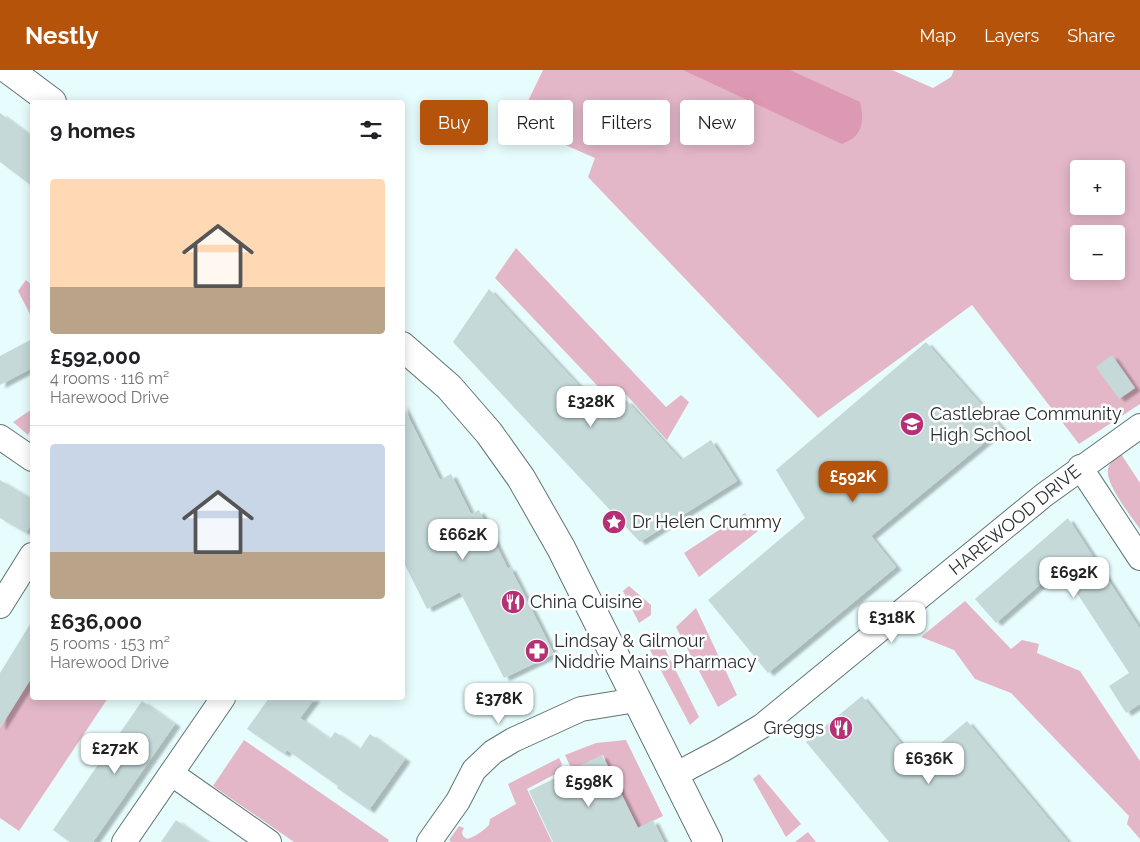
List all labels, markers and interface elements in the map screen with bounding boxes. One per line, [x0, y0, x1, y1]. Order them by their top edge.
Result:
text: Nestly [25, 21, 99, 50]
text: Map [920, 25, 956, 46]
text: Layers [984, 25, 1039, 46]
text: Share [1067, 25, 1115, 46]
chip: Buy [420, 100, 488, 145]
chip: Rent [498, 100, 573, 145]
chip: Filters [583, 100, 670, 145]
chip: New [680, 100, 754, 145]
icon: filters [357, 116, 385, 144]
text: 9 homes [50, 118, 135, 143]
map controls [1070, 160, 1125, 280]
button: + [1070, 160, 1125, 215]
icon: home [173, 211, 263, 301]
button: − [1070, 225, 1125, 280]
text: £592,000 [50, 344, 141, 369]
text: 4 rooms · 116 m² [50, 369, 169, 388]
pin: £328K [556, 386, 626, 428]
text: Harewood Drive [50, 388, 169, 407]
text: £328K [567, 392, 615, 411]
place label: Castlebrae Community High School [930, 403, 1122, 445]
school or university icon: Castlebrae Community High School [899, 411, 925, 437]
pin: £592K [818, 460, 888, 503]
street label: HAREWOOD DRIVE [945, 460, 1085, 579]
text: £592K [830, 467, 876, 486]
icon: home [173, 477, 263, 567]
place icon: Dr Helen Crummy [601, 509, 627, 535]
place label: Dr Helen Crummy [632, 511, 782, 532]
pin: £662K [428, 518, 498, 561]
text: £662K [439, 525, 487, 544]
pin: £692K [1039, 556, 1109, 599]
text: £692K [1050, 563, 1098, 582]
restaurant icon: China Cuisine [500, 589, 526, 615]
place label: China Cuisine [530, 591, 643, 612]
pin: £318K [857, 602, 927, 644]
text: £318K [869, 608, 915, 627]
text: £636,000 [50, 609, 142, 634]
place label: Lindsay & Gilmour Niddrie Mains Pharmacy [554, 630, 757, 672]
text: 5 rooms · 153 m² [50, 634, 170, 653]
pharmacy icon: Lindsay & Gilmour Niddrie Mains Pharmacy [524, 638, 550, 664]
text: Harewood Drive [50, 653, 169, 672]
pin: £378K [464, 682, 534, 725]
text: £378K [476, 689, 523, 708]
restaurant icon: Greggs [828, 715, 854, 741]
place label: Greggs [764, 717, 824, 738]
pin: £272K [80, 732, 150, 775]
text: £272K [92, 739, 138, 758]
pin: £636K [894, 742, 964, 785]
text: £636K [905, 749, 953, 768]
pin: £598K [554, 766, 624, 808]
text: £598K [565, 772, 613, 791]

